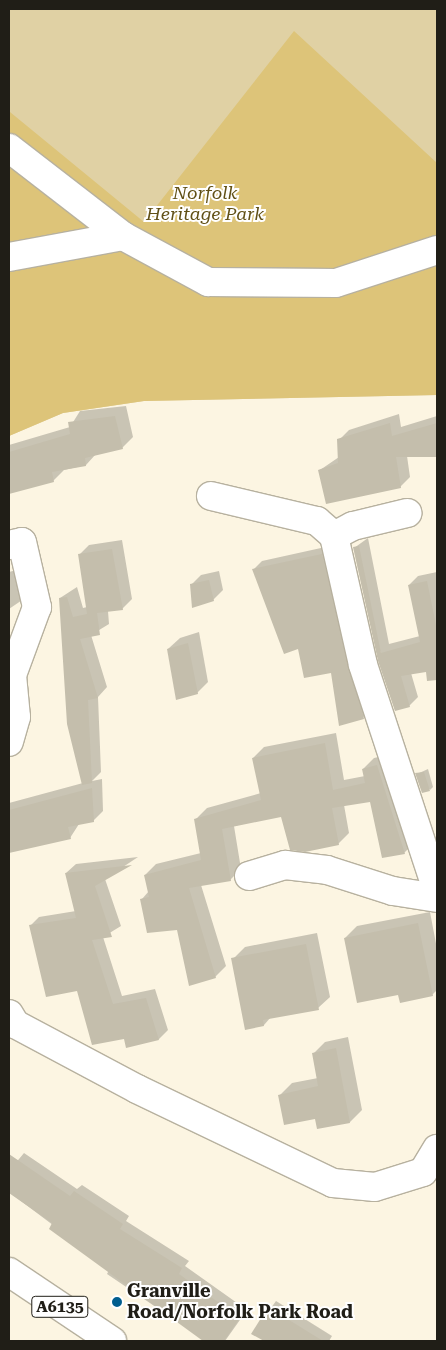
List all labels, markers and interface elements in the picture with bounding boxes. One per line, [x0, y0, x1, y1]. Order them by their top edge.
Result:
park label: Norfolk Heritage Park [146, 183, 264, 225]
place label: Granville Road/Norfolk Park Road [127, 1281, 353, 1324]
road number: A6135 [31, 1294, 89, 1320]
marker: Granville Road/Norfolk Park Road [111, 1296, 123, 1308]

